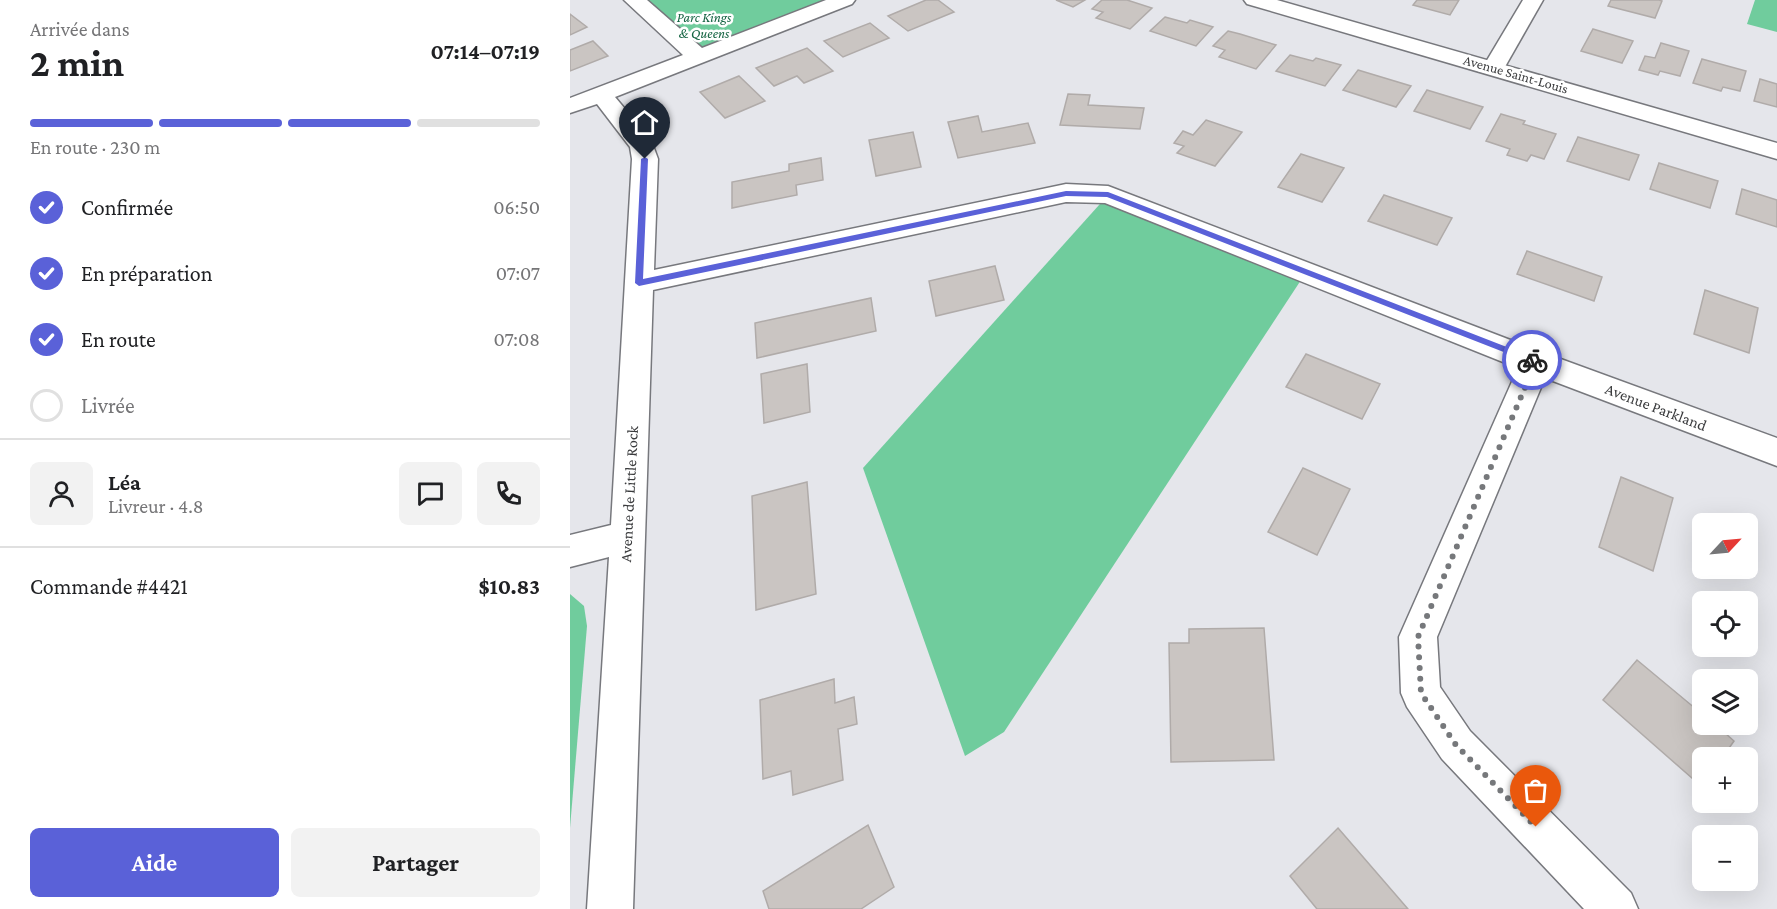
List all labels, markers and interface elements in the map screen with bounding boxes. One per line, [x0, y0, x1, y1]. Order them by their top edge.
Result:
park label: Parc Kings & Queens [677, 9, 732, 41]
text: Arrivée dans [30, 18, 130, 40]
text: 07:14–07:19 [431, 39, 540, 64]
text: 2 min [30, 41, 124, 84]
street label: Avenue Saint-Louis [1462, 51, 1570, 97]
pin [619, 97, 670, 159]
icon: home [628, 106, 661, 139]
text: En route · 230 m [30, 136, 160, 158]
icon: check [30, 191, 63, 224]
text: Confirmée [81, 195, 173, 220]
text: 06:50 [493, 196, 540, 218]
icon: check [30, 257, 63, 290]
text: En préparation [81, 261, 213, 286]
text: 07:07 [496, 262, 540, 284]
icon: check [30, 323, 63, 356]
text: En route [81, 327, 156, 352]
text: 07:08 [494, 328, 540, 350]
courier [1502, 330, 1562, 390]
icon: bike [1516, 344, 1549, 377]
street label: Avenue Parkland [1603, 380, 1710, 434]
text: Livrée [81, 393, 135, 418]
street label: Avenue de Little Rock [617, 425, 641, 563]
button: person [30, 462, 93, 525]
button: chat [399, 462, 462, 525]
button: phone [477, 462, 540, 525]
text: Léa [108, 470, 141, 495]
text: Livreur · 4.8 [108, 495, 203, 517]
north arrow [1692, 513, 1758, 579]
map controls [1692, 513, 1758, 891]
text: Commande #4421 [30, 574, 188, 599]
text: $10.83 [478, 574, 540, 599]
button: locate [1692, 591, 1758, 657]
button: layers [1692, 669, 1758, 735]
button: + [1692, 747, 1758, 813]
pin [1510, 765, 1561, 827]
icon: bag [1519, 774, 1552, 807]
button: − [1692, 825, 1758, 891]
button: Aide [30, 828, 279, 897]
button: Partager [291, 828, 540, 897]

